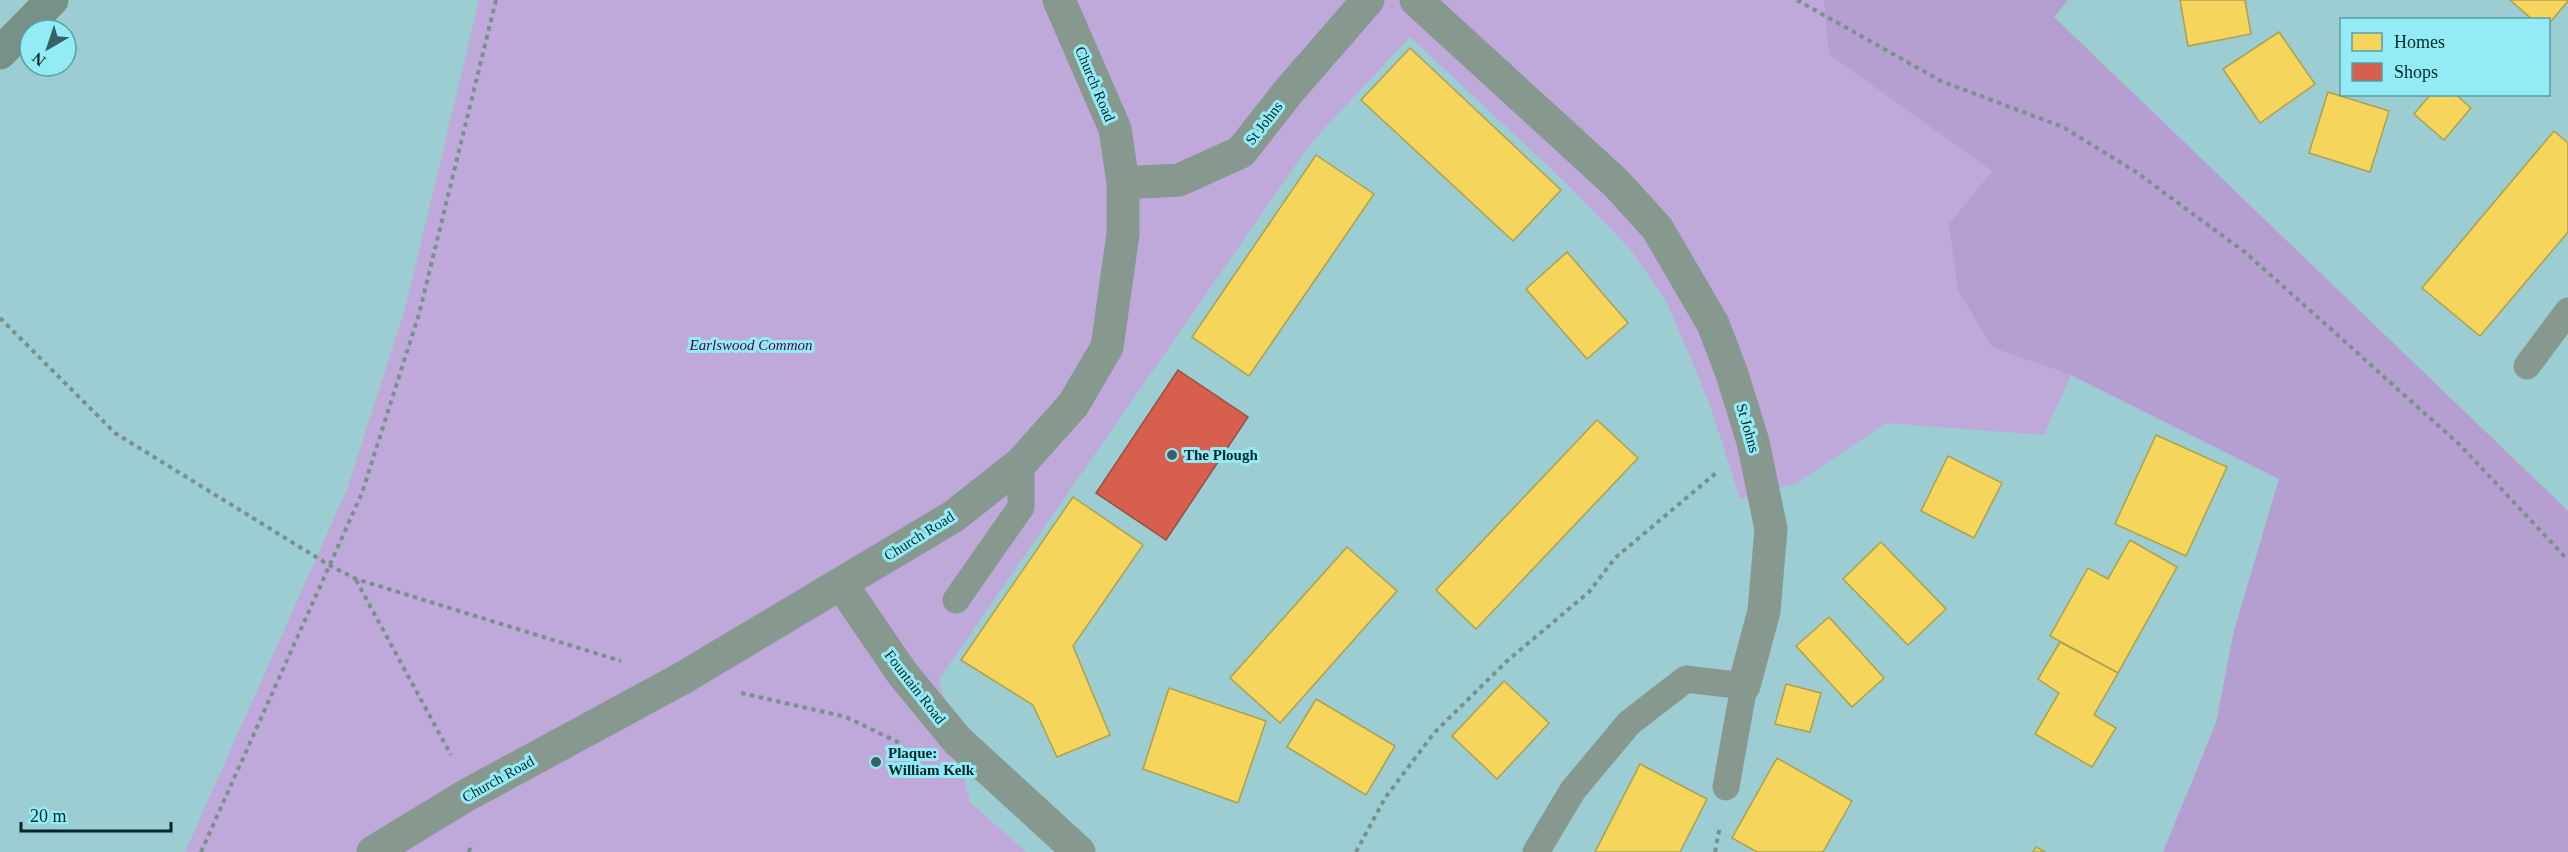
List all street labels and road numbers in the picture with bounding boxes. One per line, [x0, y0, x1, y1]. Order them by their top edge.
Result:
street label: Church Road [1072, 44, 1118, 124]
street label: St Johns [1242, 98, 1286, 148]
street label: St Johns [1733, 402, 1763, 455]
street label: Church Road [881, 508, 957, 564]
street label: Fountain Road [881, 647, 949, 727]
street label: Church Road [459, 752, 537, 805]

